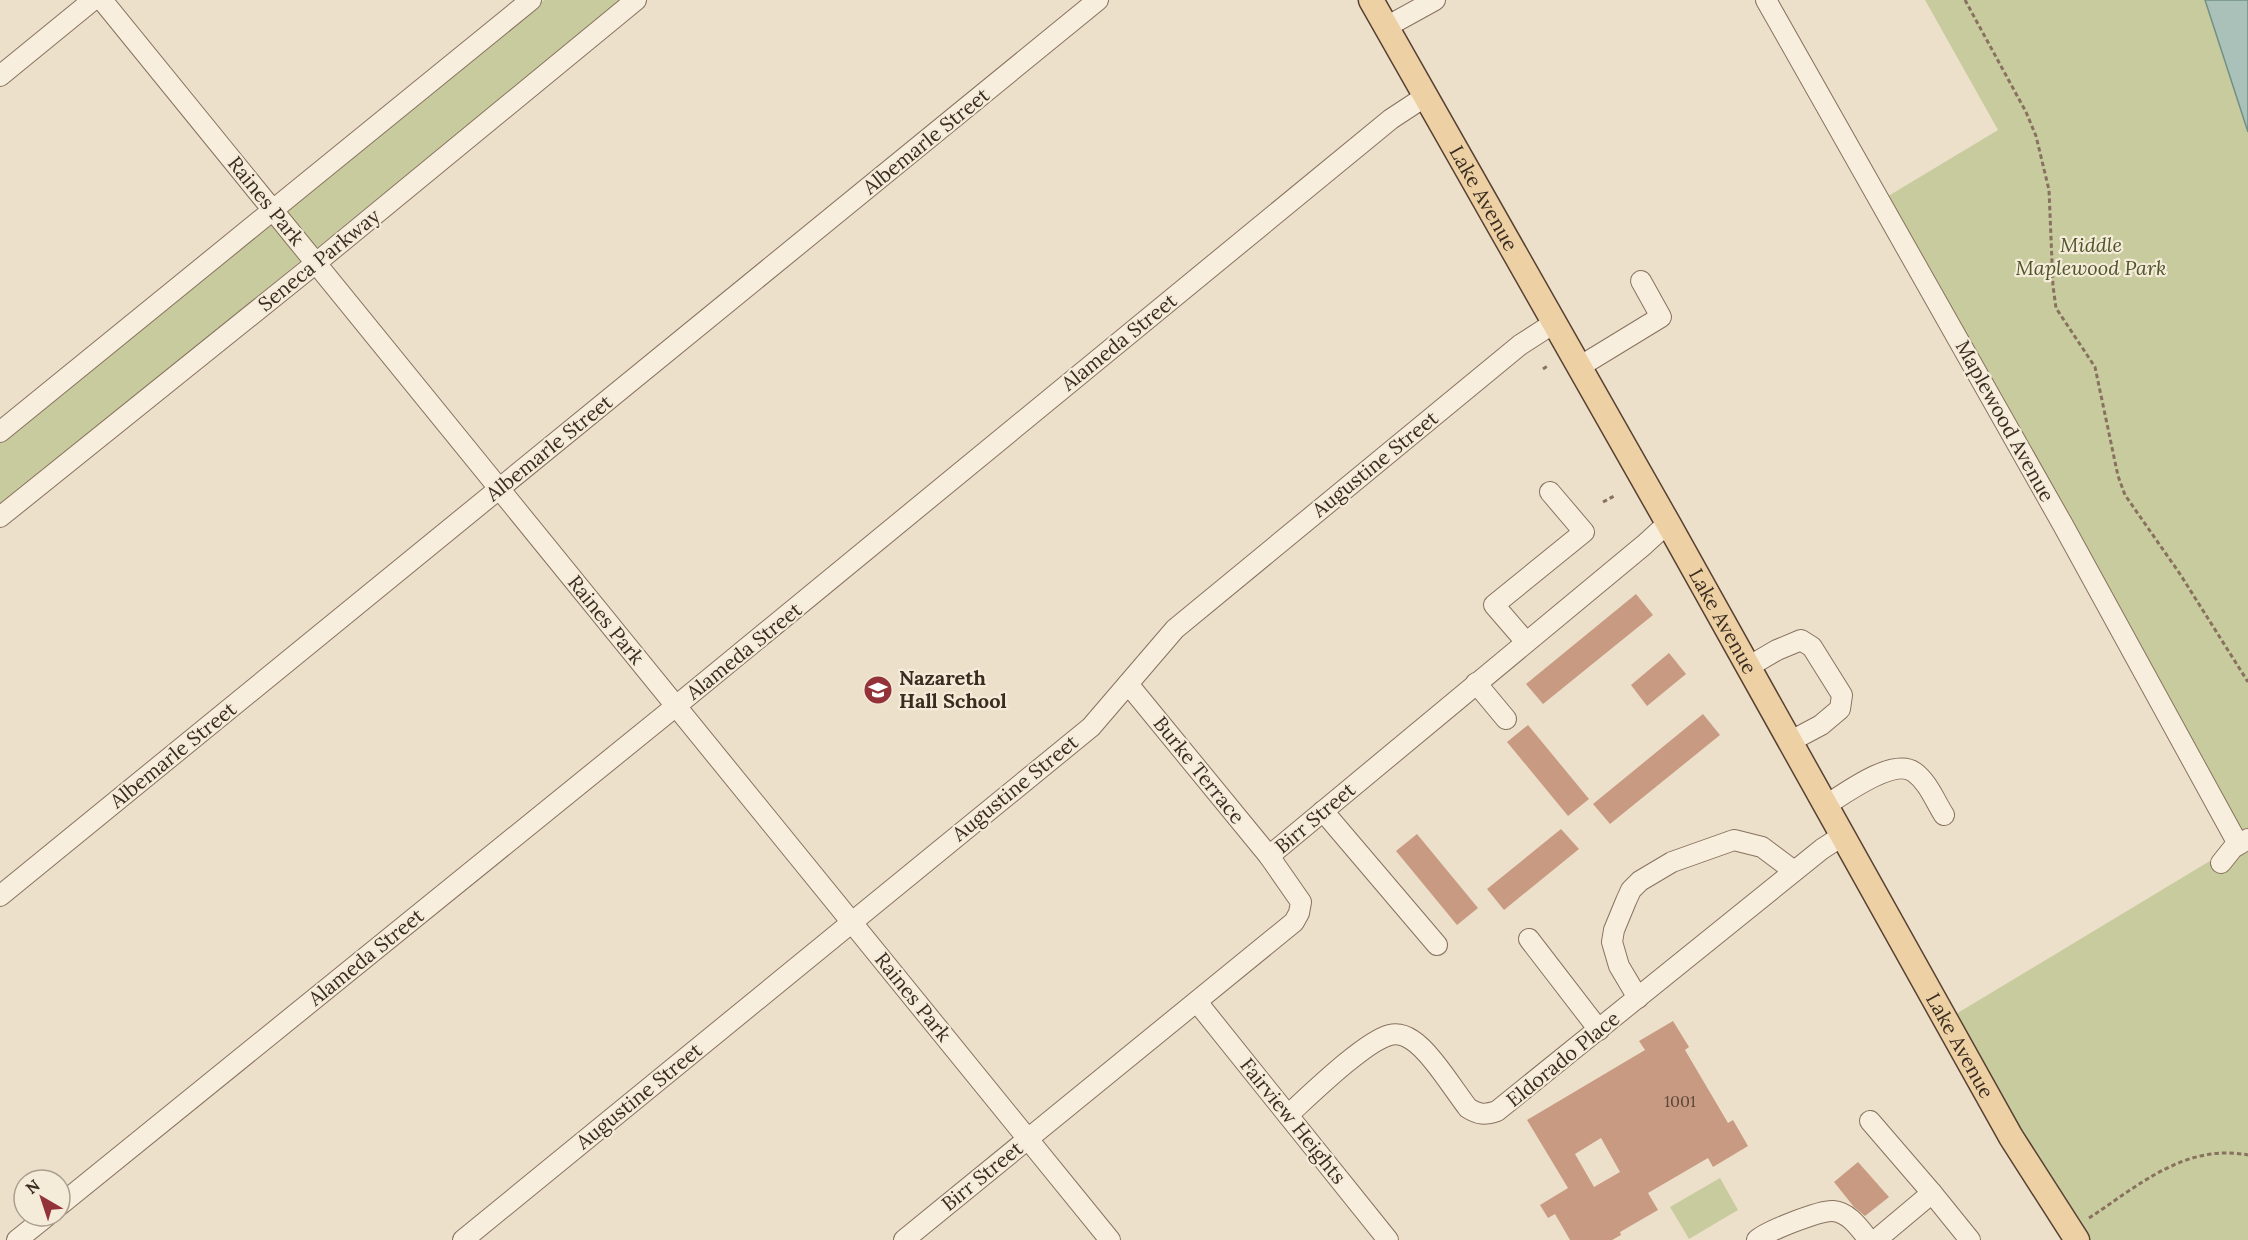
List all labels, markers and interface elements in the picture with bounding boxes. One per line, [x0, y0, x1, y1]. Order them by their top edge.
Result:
street label: Albemarle Street [857, 82, 994, 200]
street label: Lake Avenue [1444, 141, 1524, 255]
street label: Raines Park [223, 151, 310, 251]
street label: Seneca Parkway [253, 203, 385, 316]
park label: Middle Maplewood Park [2016, 232, 2166, 280]
street label: Alameda Street [1055, 287, 1182, 396]
street label: Maplewood Avenue [1951, 335, 2060, 506]
street label: Albemarle Street [480, 389, 617, 507]
street label: Augustine Street [1306, 405, 1443, 523]
street label: Lake Avenue [1684, 564, 1763, 678]
street label: Raines Park [563, 570, 650, 670]
street label: Alameda Street [680, 596, 807, 705]
place label: Nazareth Hall School [899, 665, 1007, 713]
school or university icon: Nazareth Hall School [862, 674, 894, 706]
street label: Albemarle Street [104, 696, 241, 814]
street label: Burke Terrace [1148, 711, 1250, 829]
street label: Augustine Street [946, 729, 1083, 847]
street label: Birr Street [1269, 777, 1360, 858]
street label: Alameda Street [302, 902, 429, 1011]
street label: Raines Park [870, 947, 957, 1047]
street label: Lake Avenue [1921, 988, 2000, 1103]
street label: Eldorado Place [1501, 1005, 1624, 1112]
street label: Augustine Street [570, 1037, 707, 1155]
street label: Fairview Heights [1235, 1053, 1352, 1189]
house number: 1001 [1664, 1091, 1696, 1111]
street label: Birr Street [936, 1135, 1028, 1216]
north arrow [12, 1168, 72, 1228]
text: N [21, 1175, 44, 1198]

